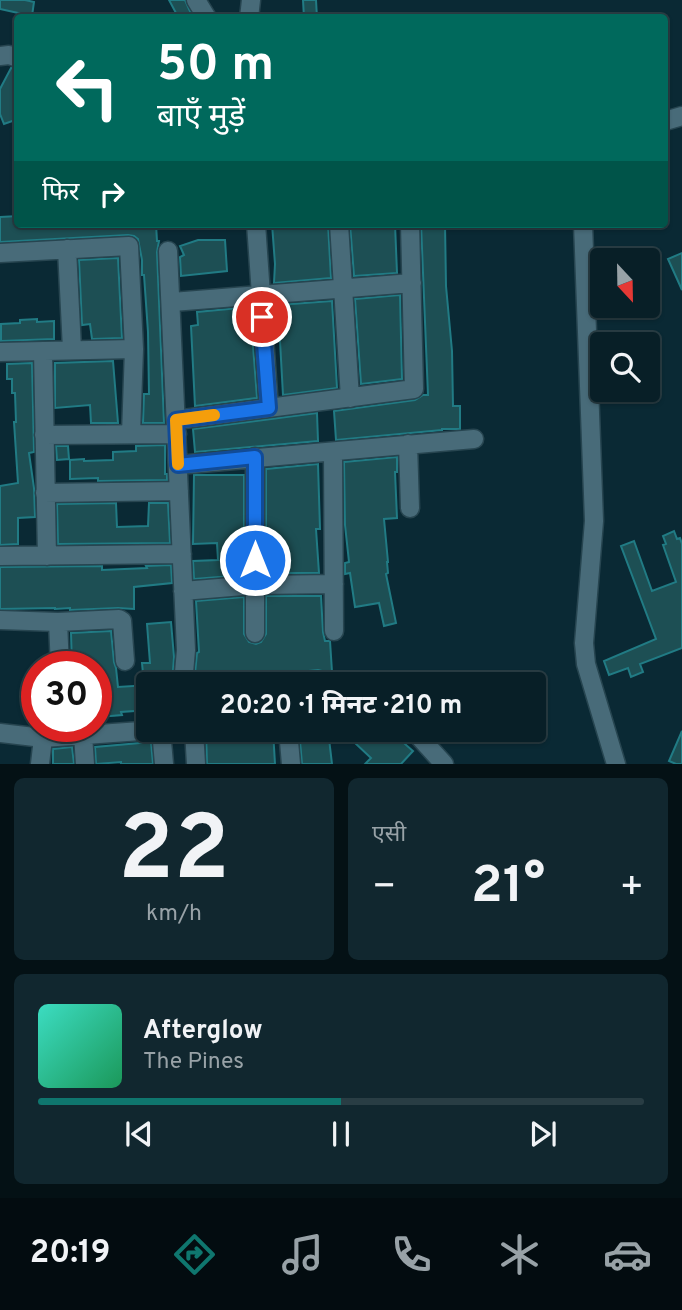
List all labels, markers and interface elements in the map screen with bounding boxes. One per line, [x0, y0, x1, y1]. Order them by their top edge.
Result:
text: 50 m [157, 36, 274, 98]
icon: left [42, 42, 133, 133]
text: बाएँ मुड़ें [157, 98, 245, 138]
icon: right [93, 175, 131, 213]
text: फिर [42, 177, 79, 210]
north arrow [590, 248, 660, 318]
map controls [590, 248, 660, 402]
pin [232, 287, 292, 347]
icon: arrive [243, 298, 281, 336]
button: search [590, 332, 660, 402]
position arrow [218, 523, 292, 597]
speed limit sign: 30 [21, 651, 112, 742]
text: 20:20 · 1 मिनट · 210 m [220, 690, 462, 723]
text: 22 [118, 797, 230, 912]
text: एसी [372, 821, 406, 850]
text: 21° [471, 855, 545, 921]
text: − [372, 864, 397, 913]
text: + [619, 864, 644, 913]
text: km/h [146, 900, 202, 929]
text: Afterglow [143, 1015, 263, 1048]
text: The Pines [143, 1048, 244, 1077]
icon: previous [120, 1115, 158, 1153]
icon: pause [322, 1115, 360, 1153]
icon: next [524, 1115, 562, 1153]
icon: directions [170, 1230, 219, 1279]
icon: music [278, 1230, 327, 1279]
icon: phone [387, 1230, 436, 1279]
icon: climate [495, 1230, 544, 1279]
icon: car [603, 1230, 652, 1279]
text: 20:19 [30, 1234, 111, 1274]

